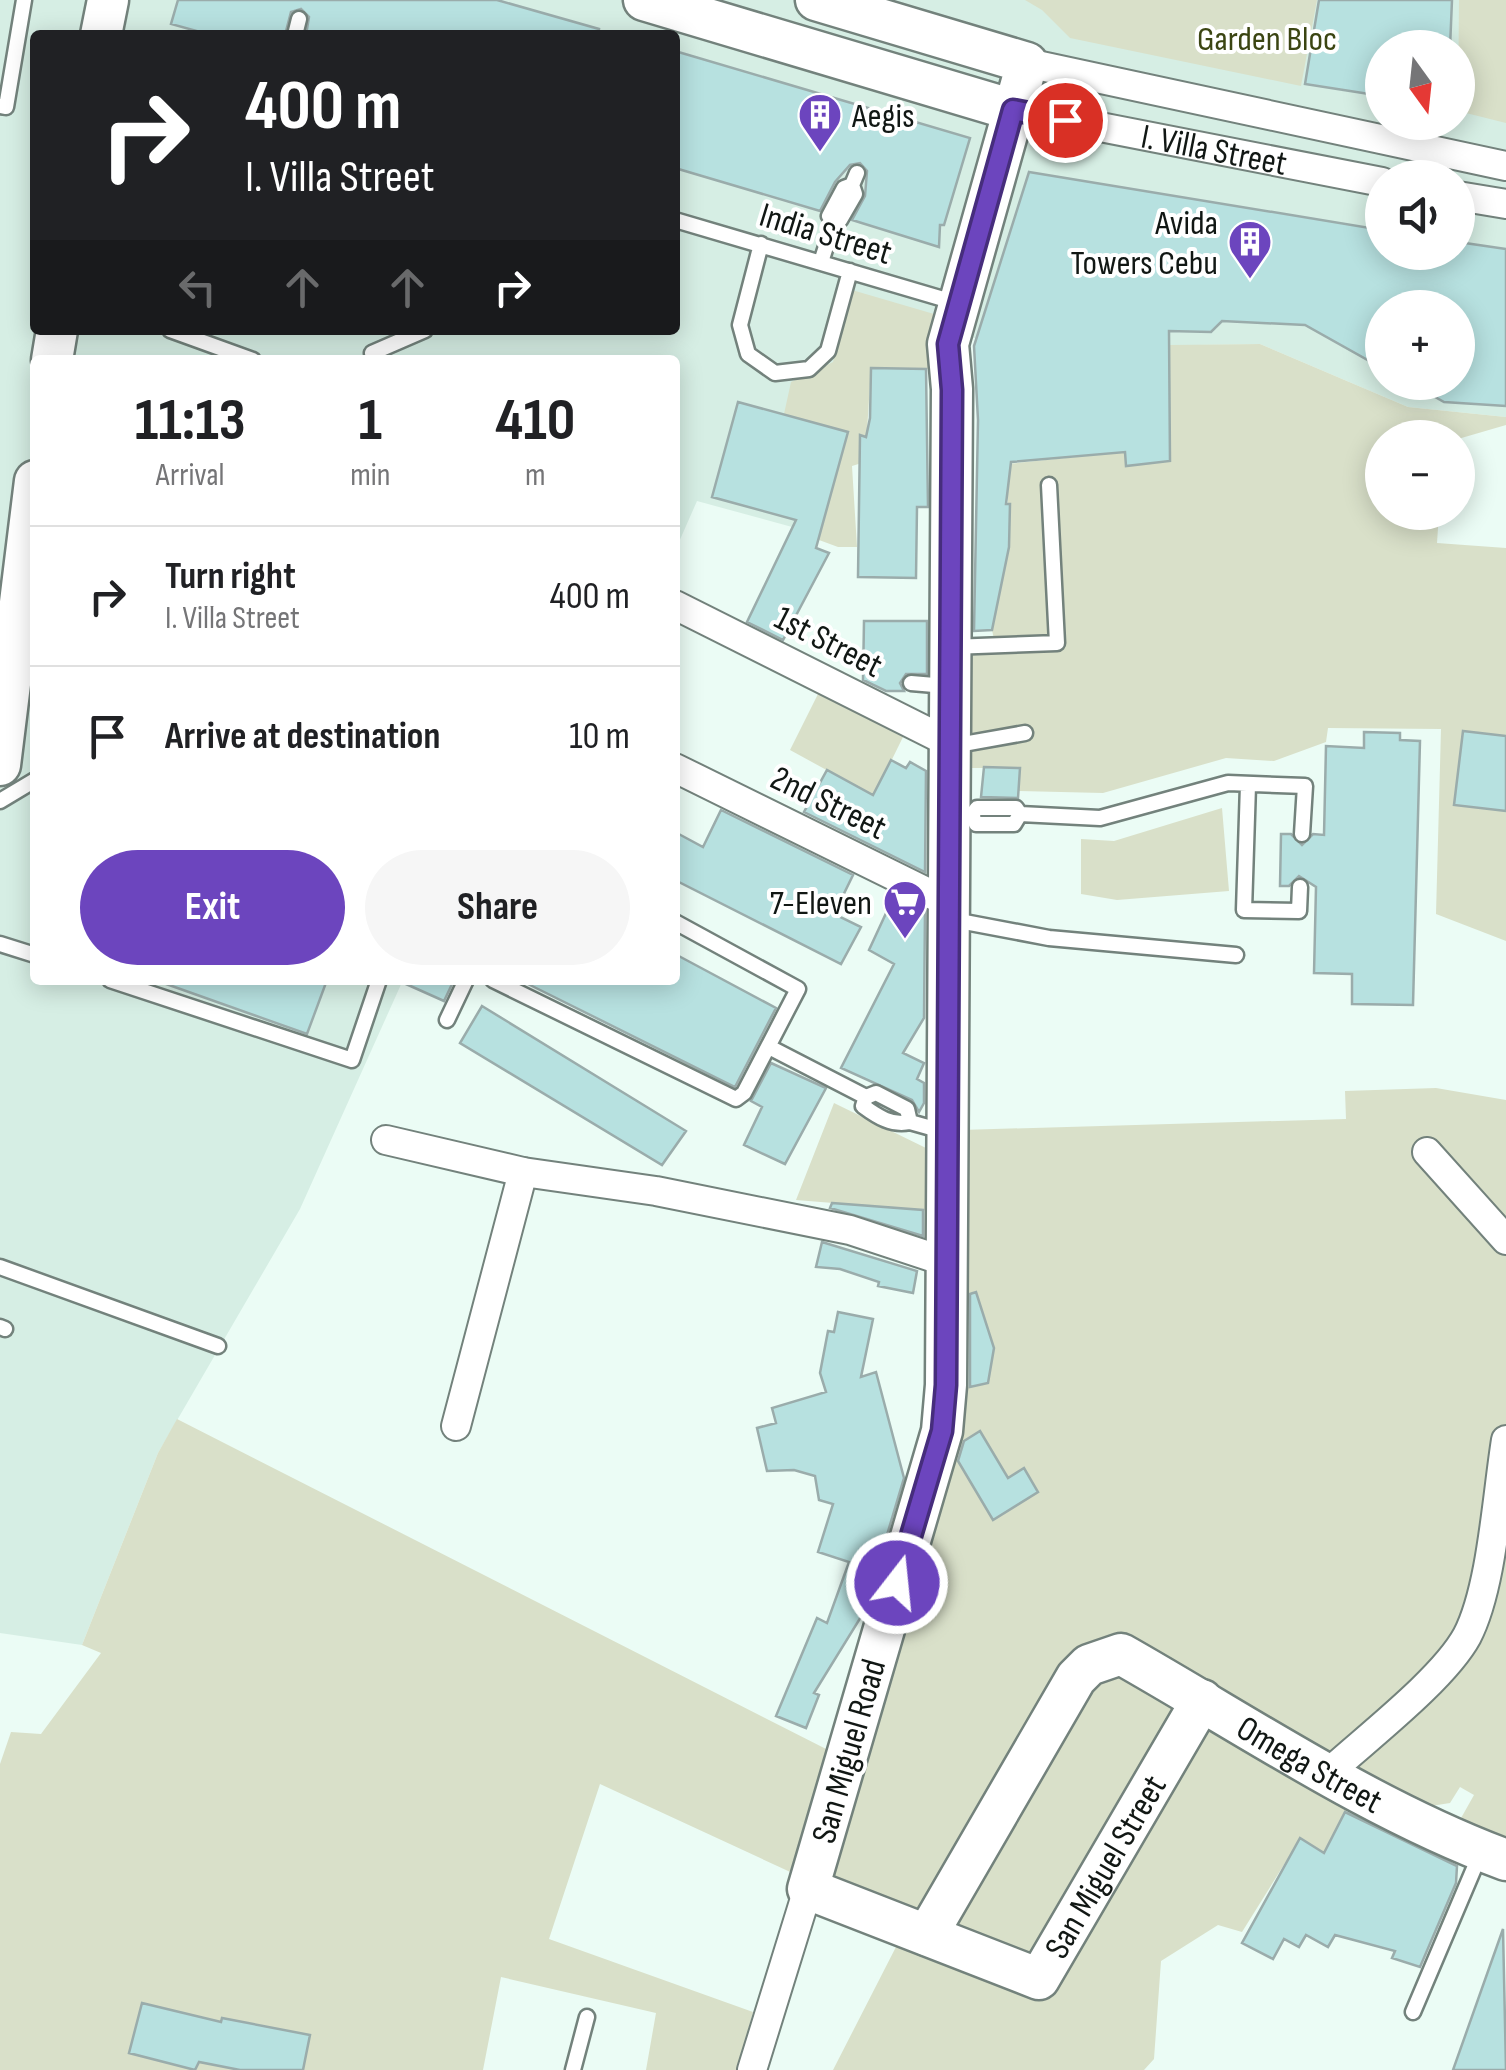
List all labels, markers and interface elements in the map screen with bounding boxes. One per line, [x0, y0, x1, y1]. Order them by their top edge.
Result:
park label: Garden Bloc [1197, 18, 1337, 61]
north arrow [1365, 30, 1475, 140]
map controls [1365, 30, 1475, 530]
text: 400 m [245, 65, 402, 149]
icon: right [80, 70, 210, 200]
pin [1023, 78, 1108, 163]
building icon: Aegis [797, 92, 843, 153]
icon: arrive [1038, 93, 1093, 148]
place label: Aegis [851, 95, 915, 138]
street label: I. Villa Street [1137, 115, 1290, 186]
text: I. Villa Street [245, 150, 435, 205]
button: sound [1365, 160, 1475, 270]
street label: India Street [754, 194, 897, 275]
place label: Avida Towers Cebu [1071, 202, 1218, 285]
building icon: Avida Towers Cebu [1227, 219, 1273, 280]
icon: left [170, 260, 225, 315]
icon: ahead [275, 260, 330, 315]
icon: ahead [380, 260, 435, 315]
icon: right [485, 260, 540, 315]
button: + [1365, 290, 1475, 400]
text: 11:13 [135, 385, 246, 457]
text: 1 [359, 385, 382, 457]
text: 410 [495, 385, 575, 457]
button: − [1365, 420, 1475, 530]
text: Arrival [156, 456, 225, 495]
text: min [350, 456, 390, 495]
text: m [525, 456, 546, 495]
text: Turn right [165, 554, 296, 599]
icon: right [80, 569, 135, 624]
text: 400 m [550, 574, 630, 619]
street label: 1st Street [767, 597, 889, 688]
text: I. Villa Street [165, 599, 300, 638]
icon: arrive [80, 709, 135, 764]
text: Arrive at destination [165, 714, 440, 759]
text: 10 m [569, 714, 630, 759]
street label: 2nd Street [763, 757, 893, 850]
button: Exit [80, 850, 345, 965]
button: Share [365, 850, 630, 965]
supermarket icon: 7-Eleven [882, 879, 928, 940]
place label: 7-Eleven [770, 882, 872, 925]
position arrow [845, 1531, 949, 1635]
street label: San Miguel Road [803, 1654, 896, 1848]
street label: Omega Street [1229, 1707, 1389, 1824]
street label: San Miguel Street [1036, 1768, 1176, 1967]

